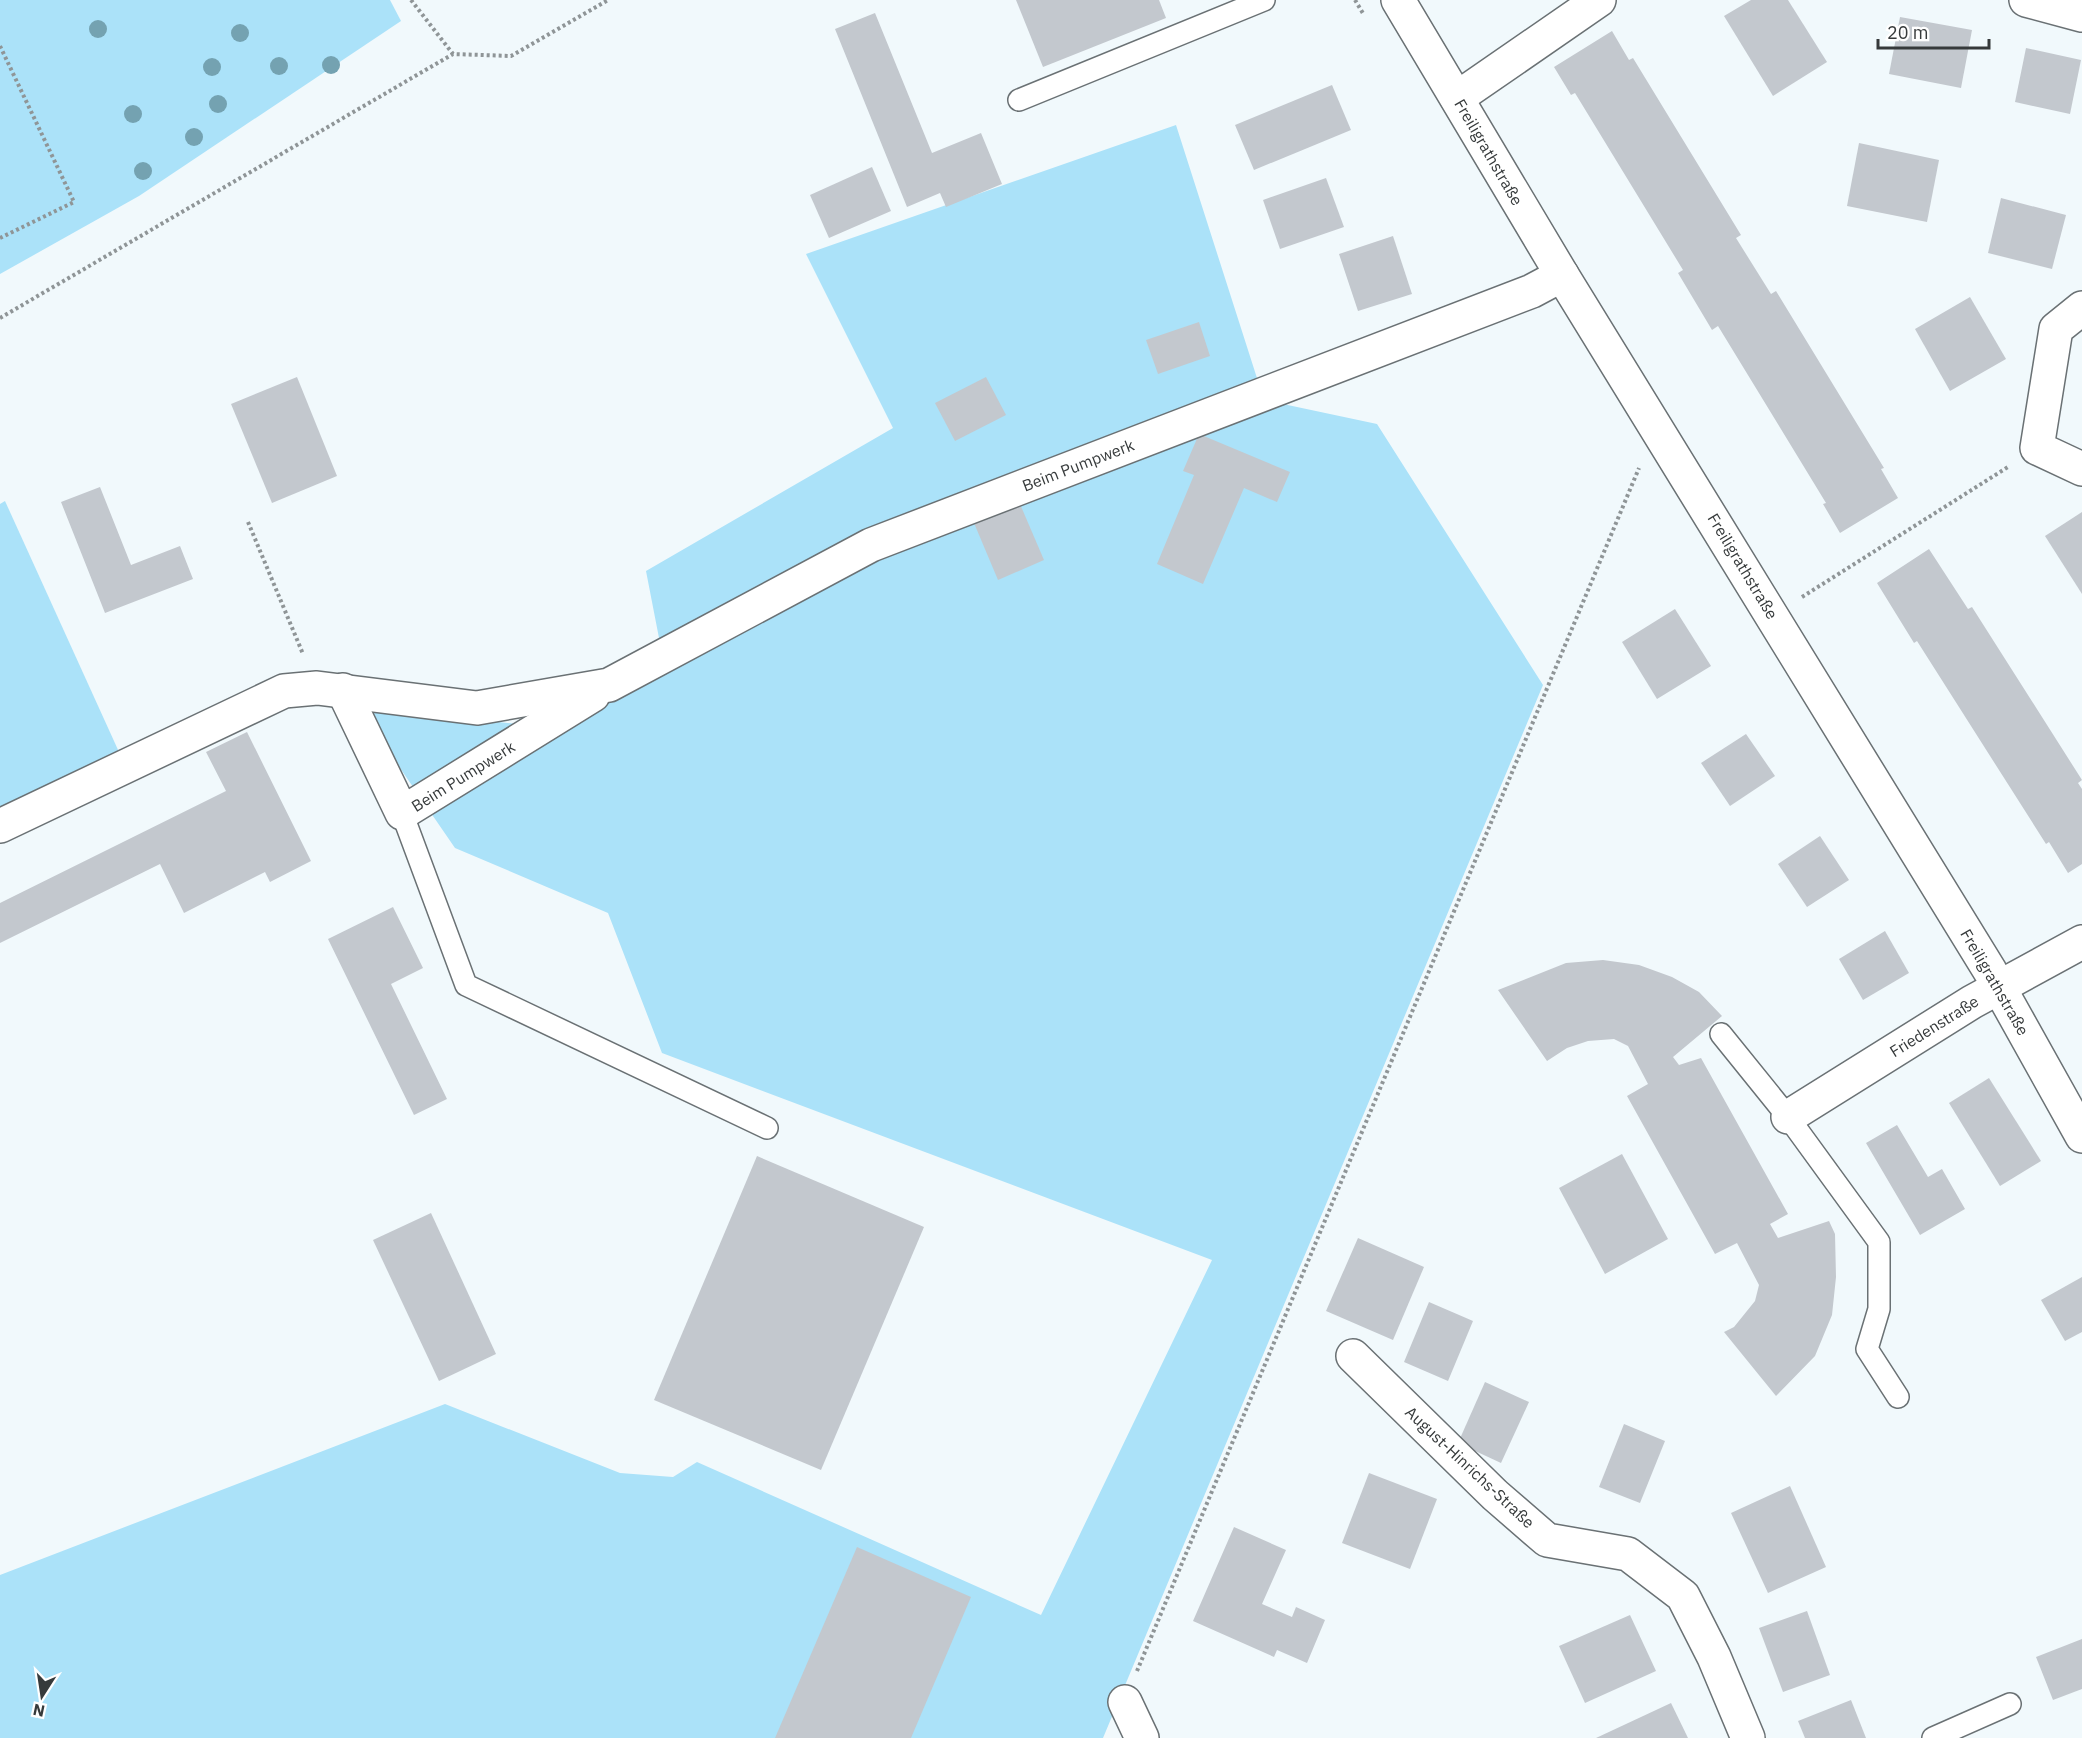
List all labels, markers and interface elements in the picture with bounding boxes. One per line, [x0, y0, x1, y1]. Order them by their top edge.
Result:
scale bar [1878, 12, 1989, 50]
text: 20 m [1887, 21, 1929, 44]
street label: Freiligrathstraße [1450, 95, 1528, 209]
street label: Beim Pumpwerk [1019, 434, 1137, 496]
street label: Freiligrathstraße [1704, 510, 1783, 623]
street label: Beim Pumpwerk [408, 736, 519, 816]
street label: Freiligrathstraße [1956, 925, 2034, 1039]
street label: Friedenstraße [1886, 991, 1982, 1061]
street label: August-Hinrichs-Straße [1401, 1402, 1539, 1532]
north arrow [12, 1666, 72, 1726]
text: N [31, 1700, 47, 1722]

